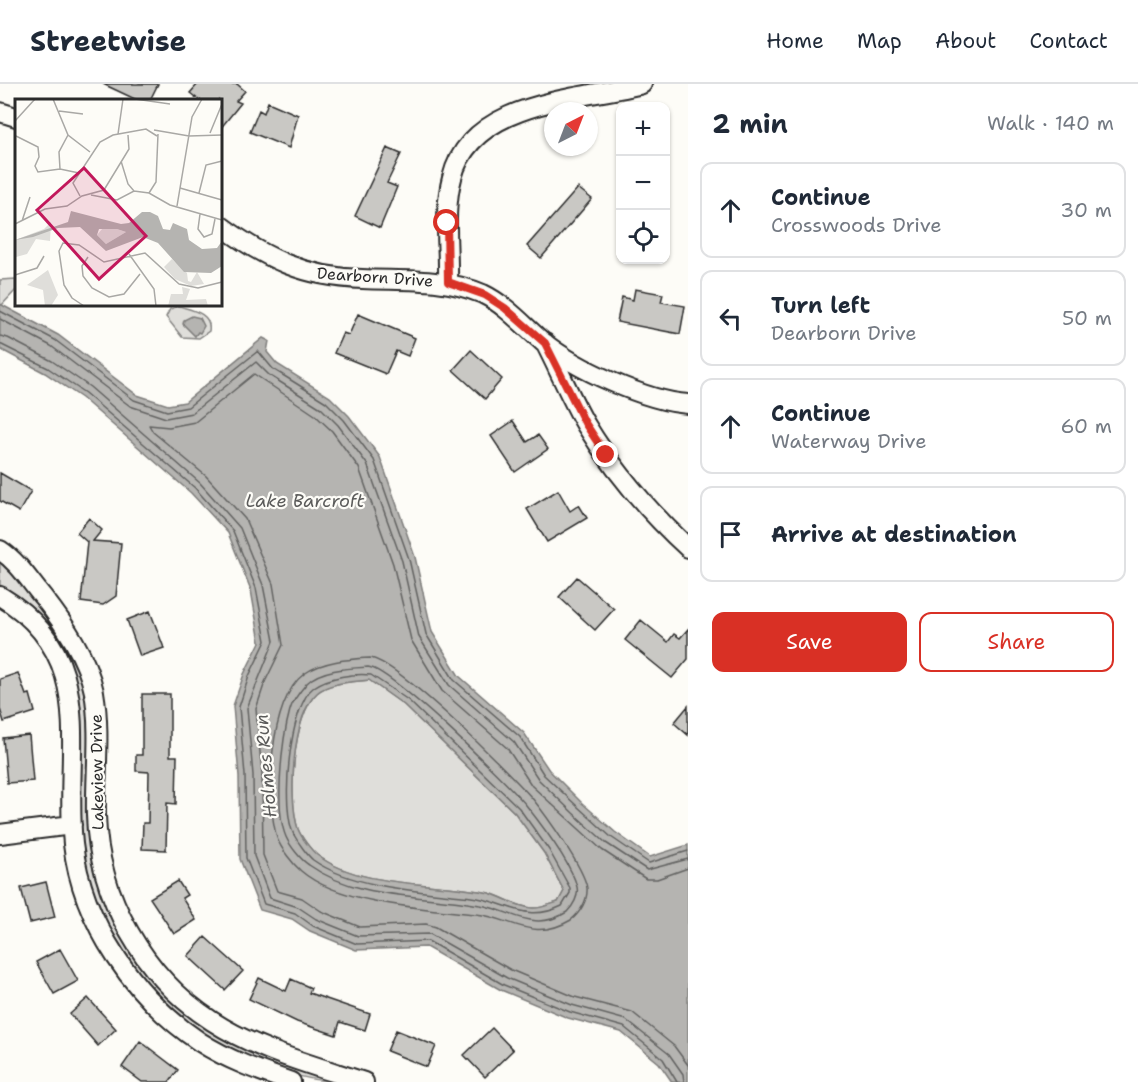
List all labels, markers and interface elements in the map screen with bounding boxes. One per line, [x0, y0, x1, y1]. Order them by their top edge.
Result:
text: Streetwise [30, 22, 186, 60]
text: Home [766, 27, 824, 55]
text: Map [857, 27, 902, 55]
text: About [935, 27, 996, 55]
text: Contact [1029, 27, 1108, 55]
inset map [15, 99, 222, 306]
north arrow [544, 102, 598, 156]
map controls [616, 102, 670, 264]
button: + [616, 102, 670, 156]
text: 2 min [712, 106, 788, 141]
text: Walk · 140 m [987, 110, 1114, 136]
button: − [616, 156, 670, 210]
text: Continue [771, 183, 871, 212]
icon: ahead [714, 194, 747, 227]
text: 30 m [1060, 197, 1112, 223]
route start [433, 209, 459, 235]
button: locate [616, 210, 670, 264]
text: Crosswoods Drive [771, 212, 942, 238]
street label: Dearborn Drive [316, 262, 434, 292]
text: Turn left [771, 291, 870, 320]
icon: left [714, 302, 747, 335]
text: 50 m [1062, 305, 1112, 331]
text: Dearborn Drive [771, 320, 917, 346]
text: Continue [771, 399, 871, 428]
icon: ahead [714, 410, 747, 443]
text: 60 m [1060, 413, 1112, 439]
text: Waterway Drive [771, 428, 927, 454]
route end [592, 441, 618, 467]
water label: Lake Barcroft [246, 489, 365, 513]
icon: arrive [714, 518, 747, 551]
text: Arrive at destination [771, 520, 1017, 549]
button: Save [712, 612, 907, 672]
button: Share [919, 612, 1114, 672]
water label: Holmes Run [250, 713, 282, 819]
street label: Lakeview Drive [85, 714, 109, 830]

